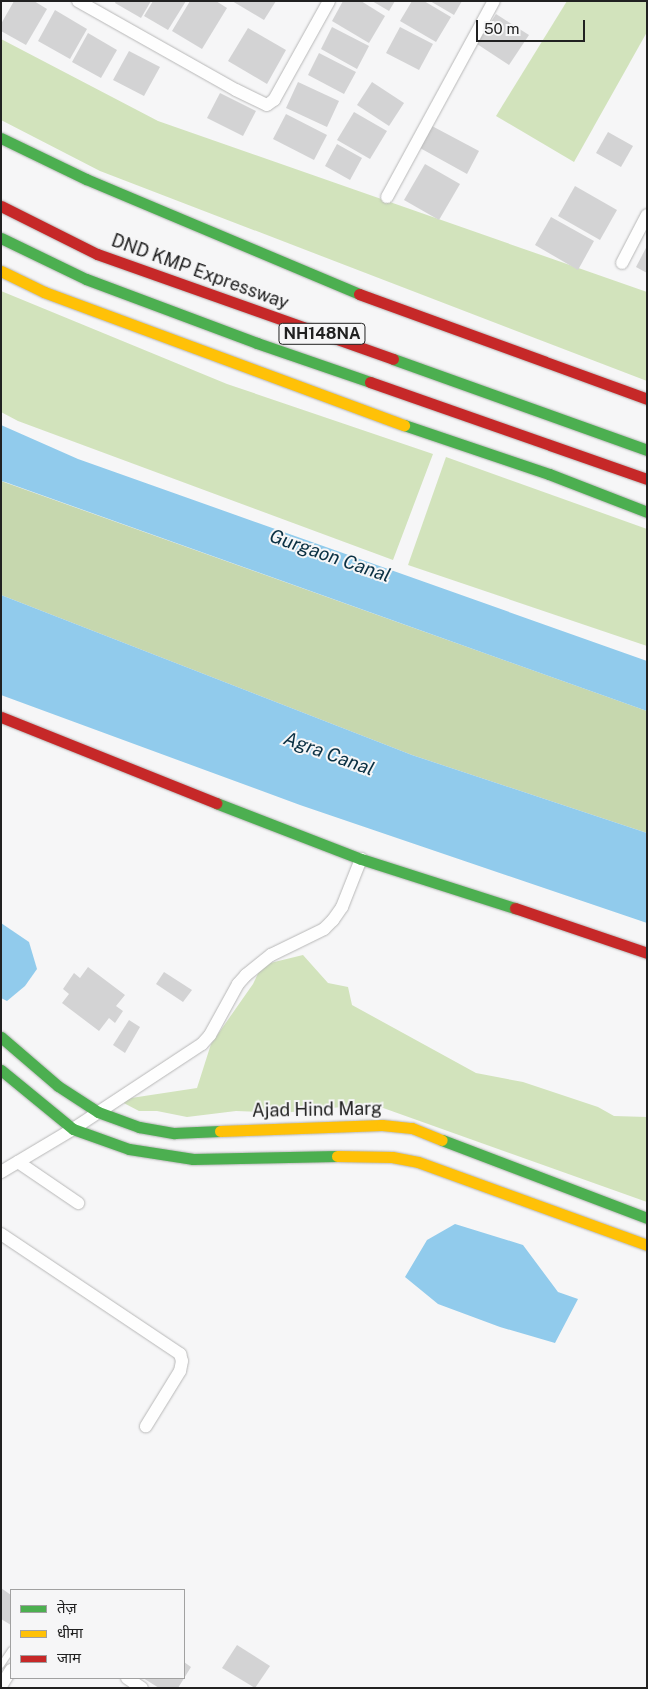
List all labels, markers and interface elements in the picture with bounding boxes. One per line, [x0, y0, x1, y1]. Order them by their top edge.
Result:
scale bar [478, 10, 587, 42]
text: 50 m [484, 20, 519, 37]
street label: DND KMP Expressway [108, 230, 292, 314]
road number: NH148NA [278, 320, 366, 348]
water label: Gurgaon Canal [266, 525, 394, 587]
water label: Agra Canal [281, 727, 377, 781]
street label: Ajad Hind Marg [252, 1098, 382, 1122]
legend [10, 1589, 185, 1679]
text: तेज़ [57, 1599, 77, 1616]
text: धीमा [57, 1624, 83, 1641]
text: जाम [57, 1649, 81, 1666]

